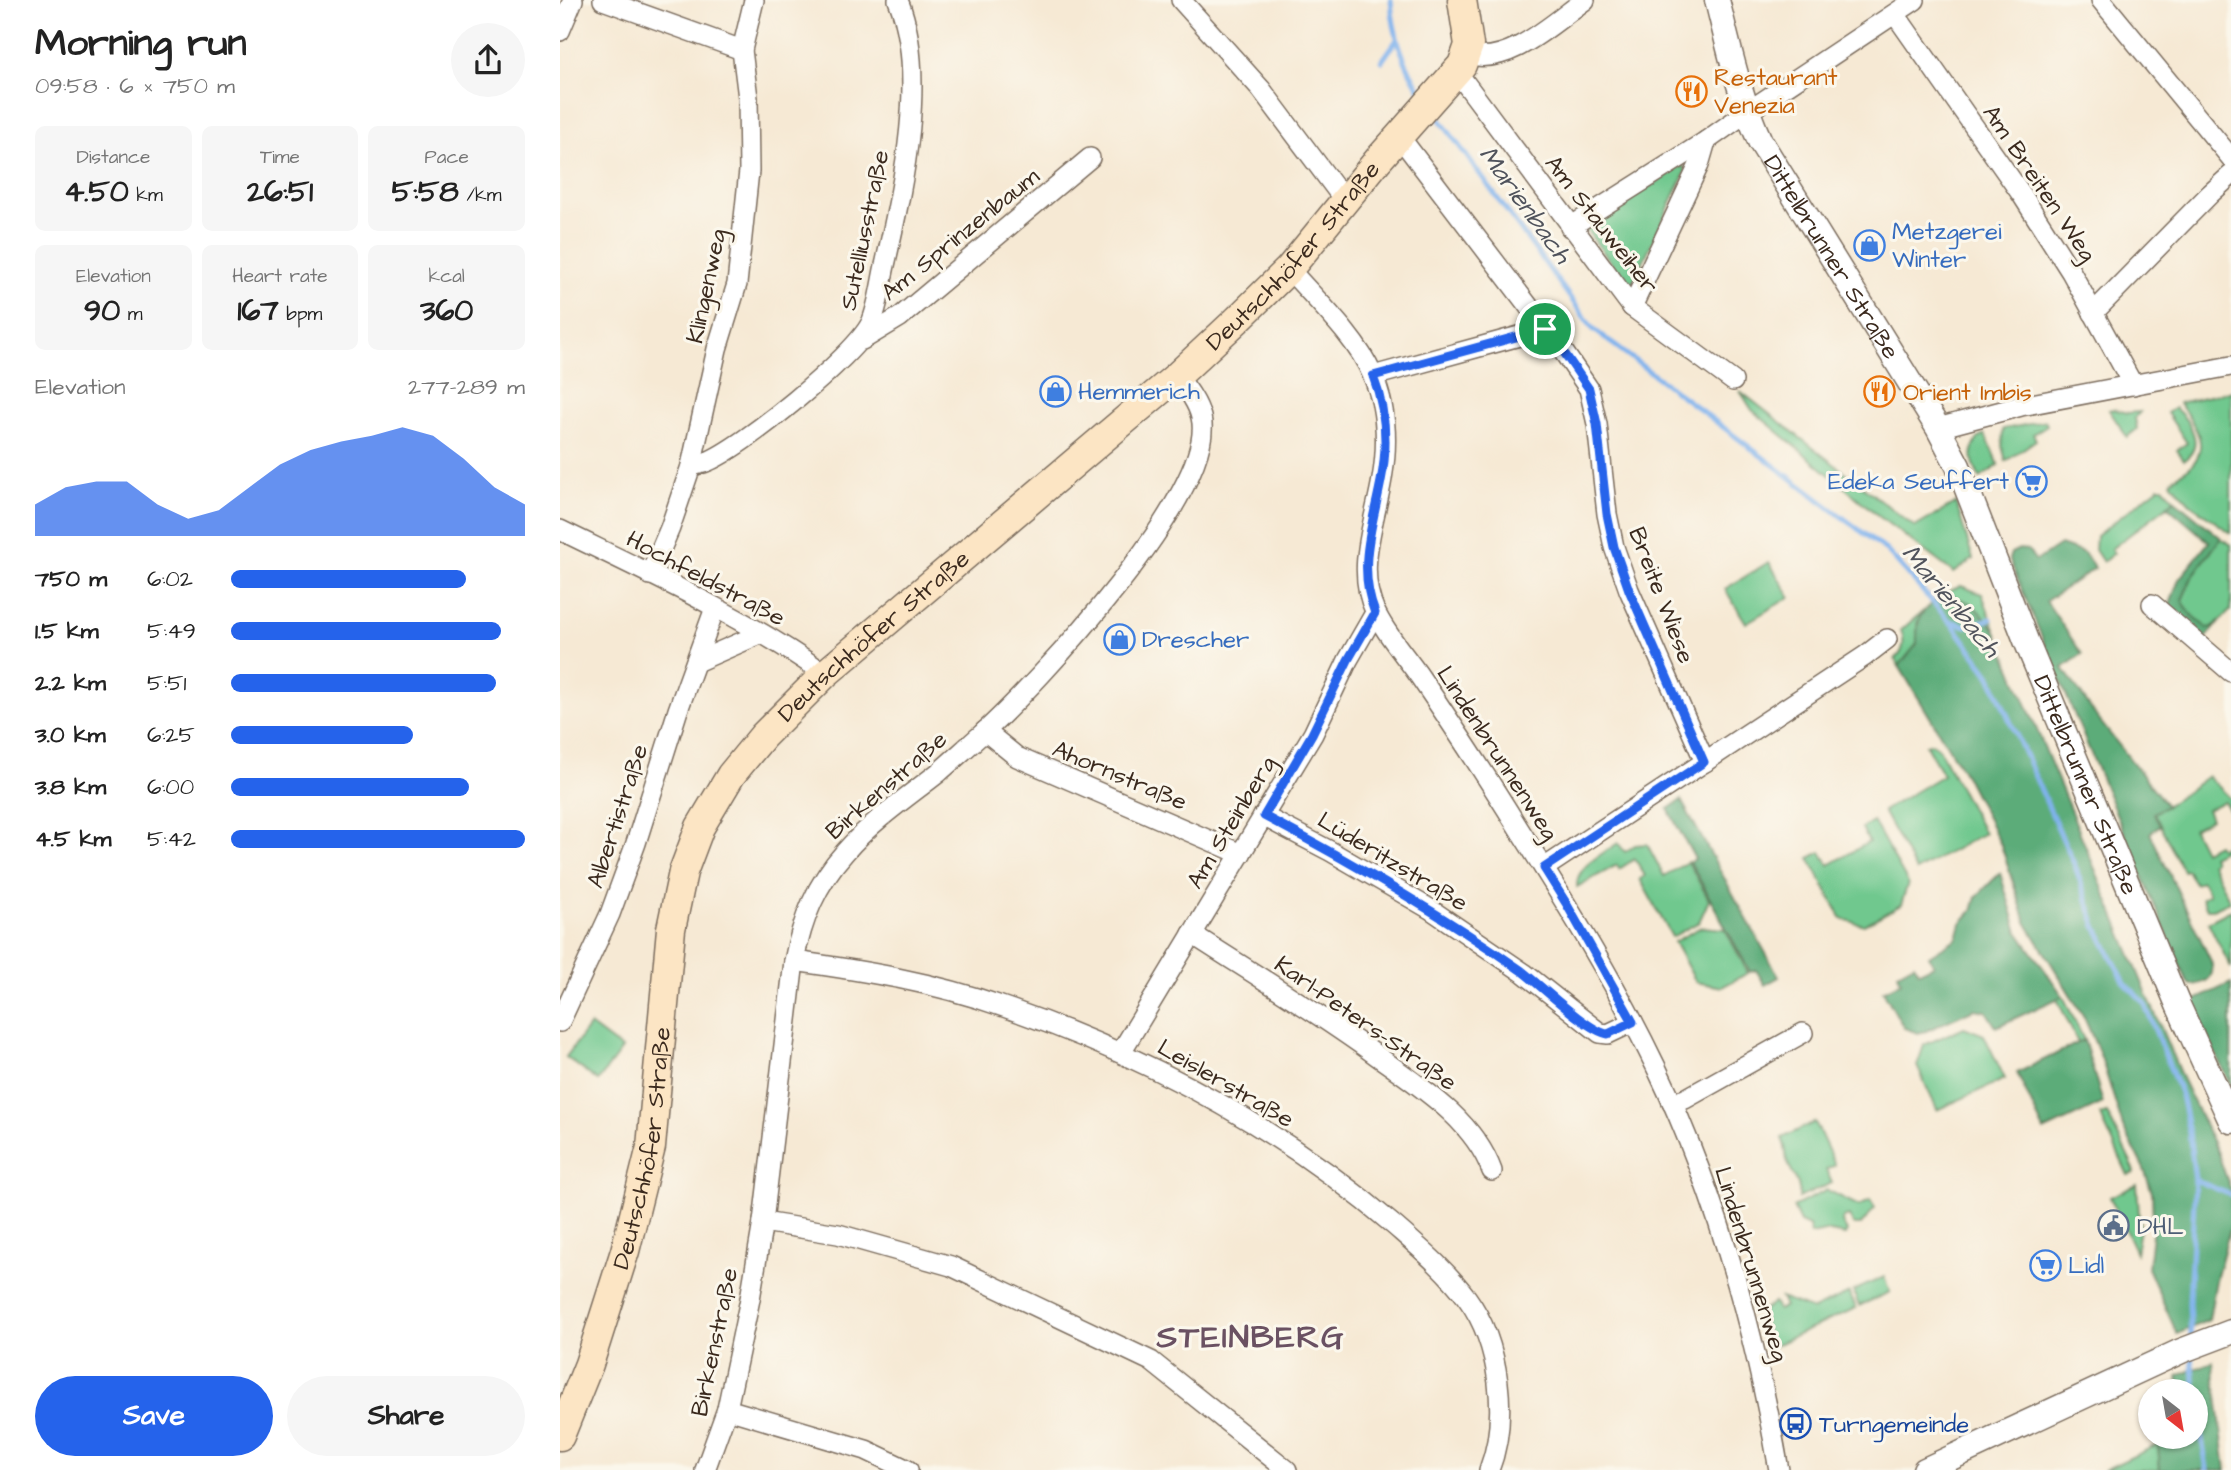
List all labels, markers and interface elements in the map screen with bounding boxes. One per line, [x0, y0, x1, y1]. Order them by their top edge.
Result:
text: Morning run [35, 18, 247, 70]
button: share [451, 23, 525, 97]
place label: Restaurant Venezia [1714, 61, 1838, 123]
text: 09:58 · 6 × 750 m [35, 70, 235, 102]
restaurant icon: Restaurant Venezia [1674, 74, 1708, 108]
street label: Am Breiten Weg [1973, 98, 2104, 269]
water label: Marienbach [1470, 138, 1581, 272]
text: Distance [76, 144, 150, 171]
text: Time [260, 144, 300, 171]
text: Pace [425, 144, 469, 171]
street label: Sutelliusstraße [831, 147, 899, 313]
street label: Am Stauweiher [1536, 148, 1666, 301]
street label: Dittelbrunner Straße [1755, 149, 1907, 366]
street label: Deutschhöfer Straße [1199, 154, 1389, 359]
street label: Am Sprinzenbaum [874, 160, 1047, 309]
text: 4.50 [64, 171, 129, 213]
text: 26:51 [247, 171, 313, 213]
text: 5:58 [392, 171, 459, 213]
text: km [129, 182, 163, 209]
text: /km [459, 182, 502, 209]
place label: Metzgerei Winter [1892, 215, 2002, 277]
street label: Klingenweg [678, 226, 737, 347]
shop icon: Metzgerei Winter [1852, 228, 1886, 262]
text: Elevation [76, 263, 151, 290]
text: Heart rate [232, 263, 328, 290]
text: kcal [428, 263, 465, 290]
text: 90 [84, 290, 120, 332]
text: 167 [238, 290, 279, 332]
text: 360 [420, 290, 473, 332]
pin [1515, 299, 1575, 359]
text: m [120, 301, 143, 328]
text: bpm [279, 301, 322, 328]
icon: arrive [1526, 310, 1564, 348]
text: Elevation [35, 371, 126, 403]
text: 277–289 m [408, 371, 525, 403]
shop icon: Hemmerich [1038, 374, 1072, 408]
place label: Hemmerich [1078, 375, 1200, 409]
restaurant icon: Orient Imbis [1863, 375, 1897, 409]
place label: Orient Imbis [1903, 376, 2032, 410]
supermarket icon: Edeka Seuffert [2015, 464, 2049, 498]
place label: Edeka Seuffert [1828, 465, 2009, 499]
street label: Breite Wiese [1619, 522, 1703, 668]
street label: Hochfeldstraße [620, 523, 791, 635]
water label: Marienbach [1893, 537, 2010, 666]
street label: Deutschhöfer Straße [770, 543, 977, 730]
text: 750 m [35, 563, 107, 595]
text: 6:02 [147, 563, 193, 595]
text: 1.5 km [35, 615, 99, 647]
text: 5:49 [147, 615, 196, 647]
shop icon: Drescher [1102, 622, 1136, 656]
place label: Drescher [1142, 623, 1249, 657]
street label: Lindenbrunnenweg [1427, 659, 1566, 848]
text: 2.2 km [35, 667, 106, 699]
text: 5:51 [147, 667, 186, 699]
street label: Dittelbrunner Straße [2024, 670, 2146, 900]
text: 3.0 km [35, 719, 106, 751]
text: 6:25 [147, 719, 195, 751]
street label: Birkenstraße [819, 723, 955, 848]
street label: Ahornstraße [1047, 732, 1192, 820]
street label: Albertistraße [579, 740, 657, 893]
street label: Am Steinberg [1179, 750, 1286, 896]
text: 3.8 km [35, 771, 106, 803]
text: 6:00 [147, 771, 194, 803]
street label: Lüderitzstraße [1311, 804, 1474, 920]
text: 4.5 km [35, 823, 111, 855]
text: 5:42 [147, 823, 196, 855]
street label: Karl-Peters-Straße [1267, 948, 1463, 1100]
street label: Deutschhöfer Straße [604, 1026, 680, 1274]
street label: Leislerstraße [1151, 1031, 1300, 1137]
street label: Lindenbrunnenweg [1704, 1163, 1797, 1366]
public building icon: DHL [2097, 1209, 2131, 1243]
place label: DHL [2137, 1210, 2184, 1244]
supermarket icon: Lidl [2028, 1248, 2062, 1282]
place label: Lidl [2068, 1249, 2104, 1283]
street label: Birkenstraße [683, 1265, 747, 1420]
district label: STEINBERG [1156, 1315, 1346, 1360]
button: Save [35, 1376, 273, 1456]
button: Share [287, 1376, 525, 1456]
north arrow [2138, 1379, 2208, 1449]
map controls [2138, 1379, 2208, 1449]
bus stop icon: Turngemeinde [1779, 1407, 1813, 1441]
place label: Turngemeinde [1819, 1408, 1969, 1443]

